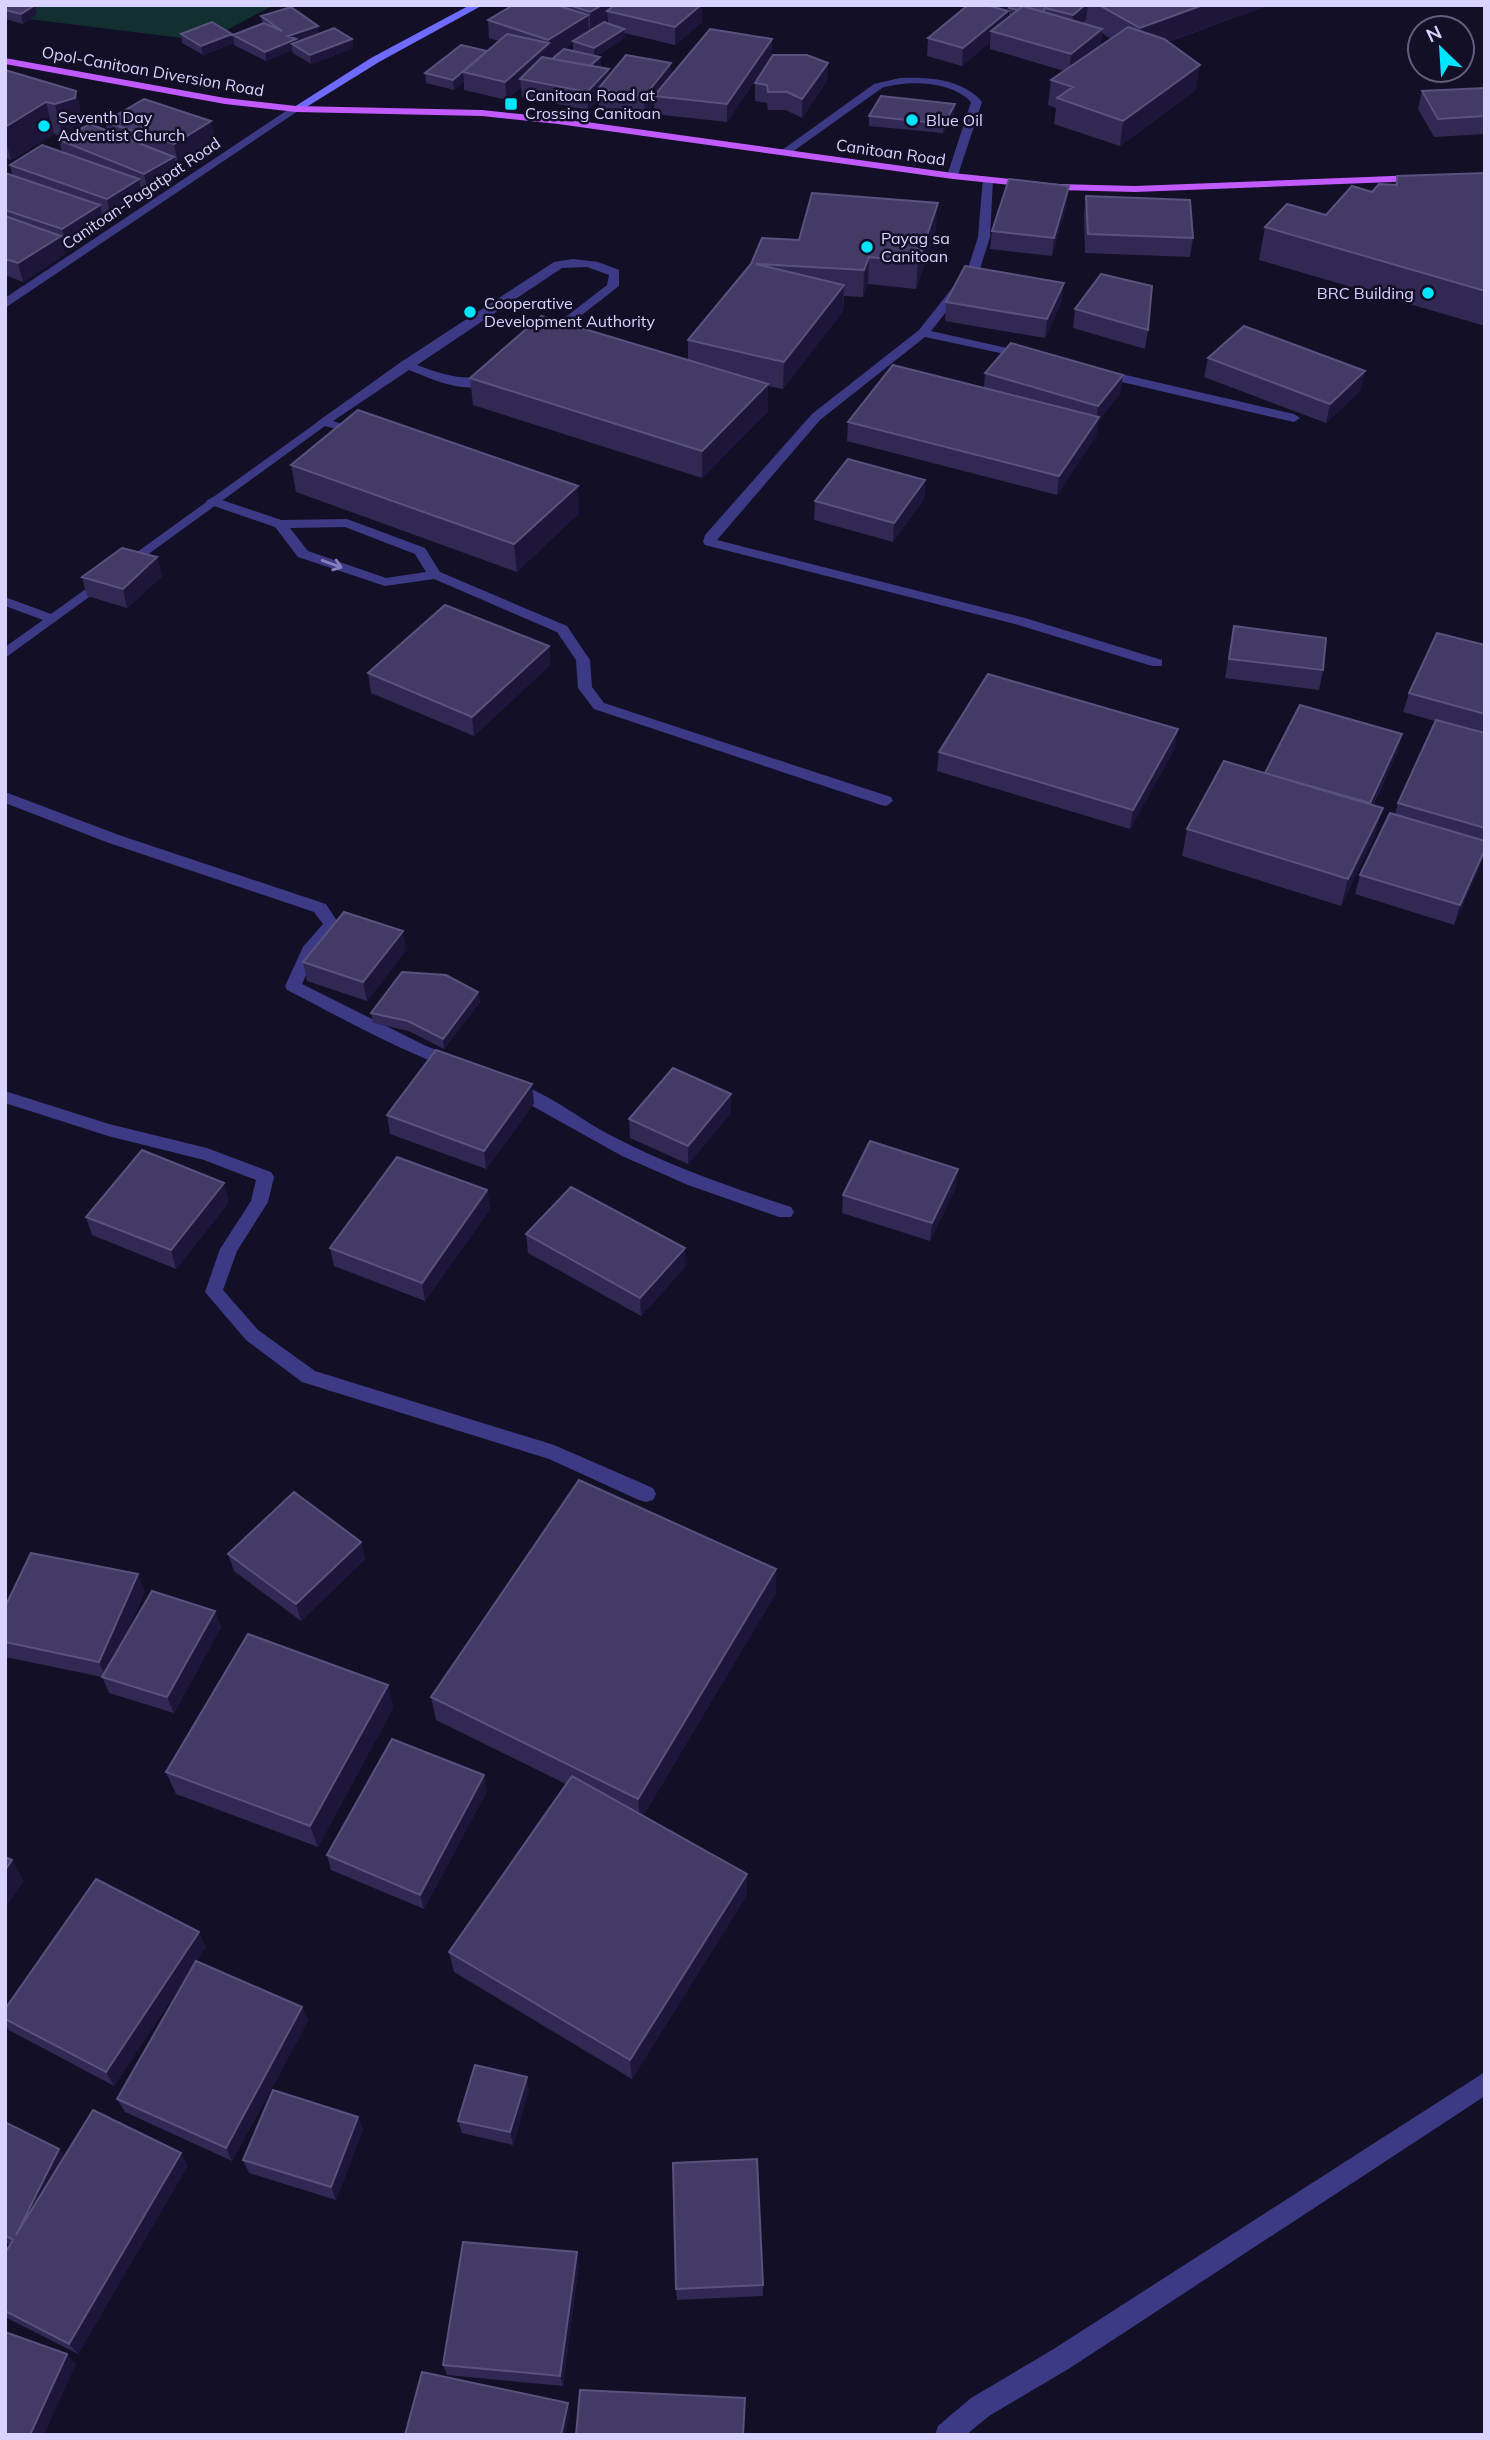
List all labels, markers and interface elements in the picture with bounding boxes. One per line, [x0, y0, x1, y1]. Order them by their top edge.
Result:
north arrow [1406, 14, 1476, 84]
text: N [1422, 20, 1445, 48]
street label: Opol-Canitoan Diversion Road [40, 42, 266, 100]
place label: Canitoan Road at Crossing Canitoan [525, 85, 661, 123]
marker: Canitoan Road at Crossing Canitoan [503, 96, 519, 112]
place label: Seventh Day Adventist Church [58, 107, 185, 145]
place label: Blue Oil [926, 110, 983, 130]
marker: Blue Oil [904, 112, 920, 128]
marker: Seventh Day Adventist Church [36, 118, 52, 134]
street label: Canitoan-Pagatpat Road [58, 133, 224, 253]
street label: Canitoan Road [835, 134, 947, 170]
place label: Payag sa Canitoan [881, 228, 950, 266]
marker: Payag sa Canitoan [859, 239, 875, 255]
place label: BRC Building [1317, 283, 1414, 303]
marker: BRC Building [1420, 285, 1436, 301]
place label: Cooperative Development Authority [484, 293, 656, 331]
marker: Cooperative Development Authority [462, 304, 478, 320]
one-way arrow [321, 559, 343, 571]

